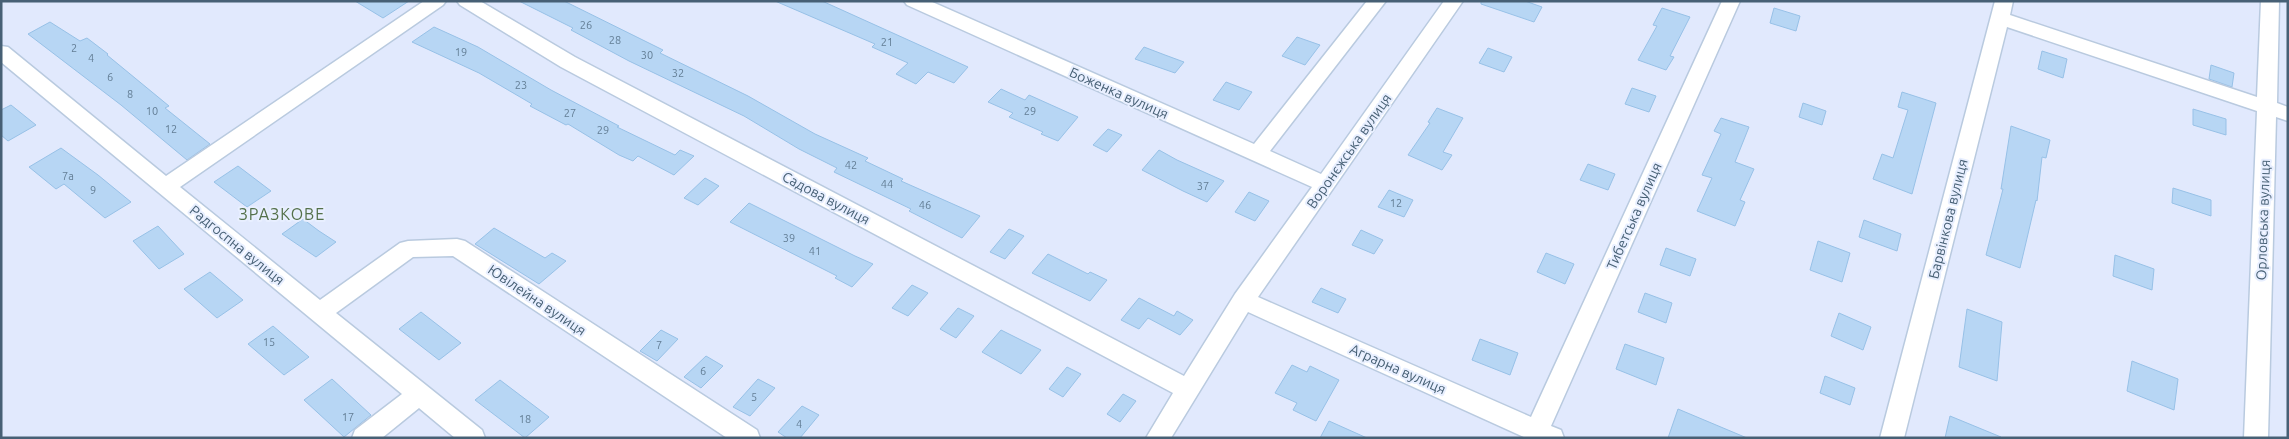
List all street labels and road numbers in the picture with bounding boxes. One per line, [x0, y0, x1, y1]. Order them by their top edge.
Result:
street label: Боженка вулиця [1067, 64, 1171, 122]
street label: Воронєжська вулиця [1303, 91, 1395, 211]
street label: Барвінкова вулиця [1925, 157, 1971, 281]
street label: Орловська вулиця [2253, 159, 2273, 281]
street label: Тибетська вулиця [1603, 160, 1665, 272]
street label: Садова вулиця [780, 168, 872, 228]
street label: Радгоспна вулиця [187, 202, 287, 288]
street label: Ювілейна вулиця [485, 261, 589, 339]
street label: Аграрна вулиця [1348, 341, 1448, 397]

